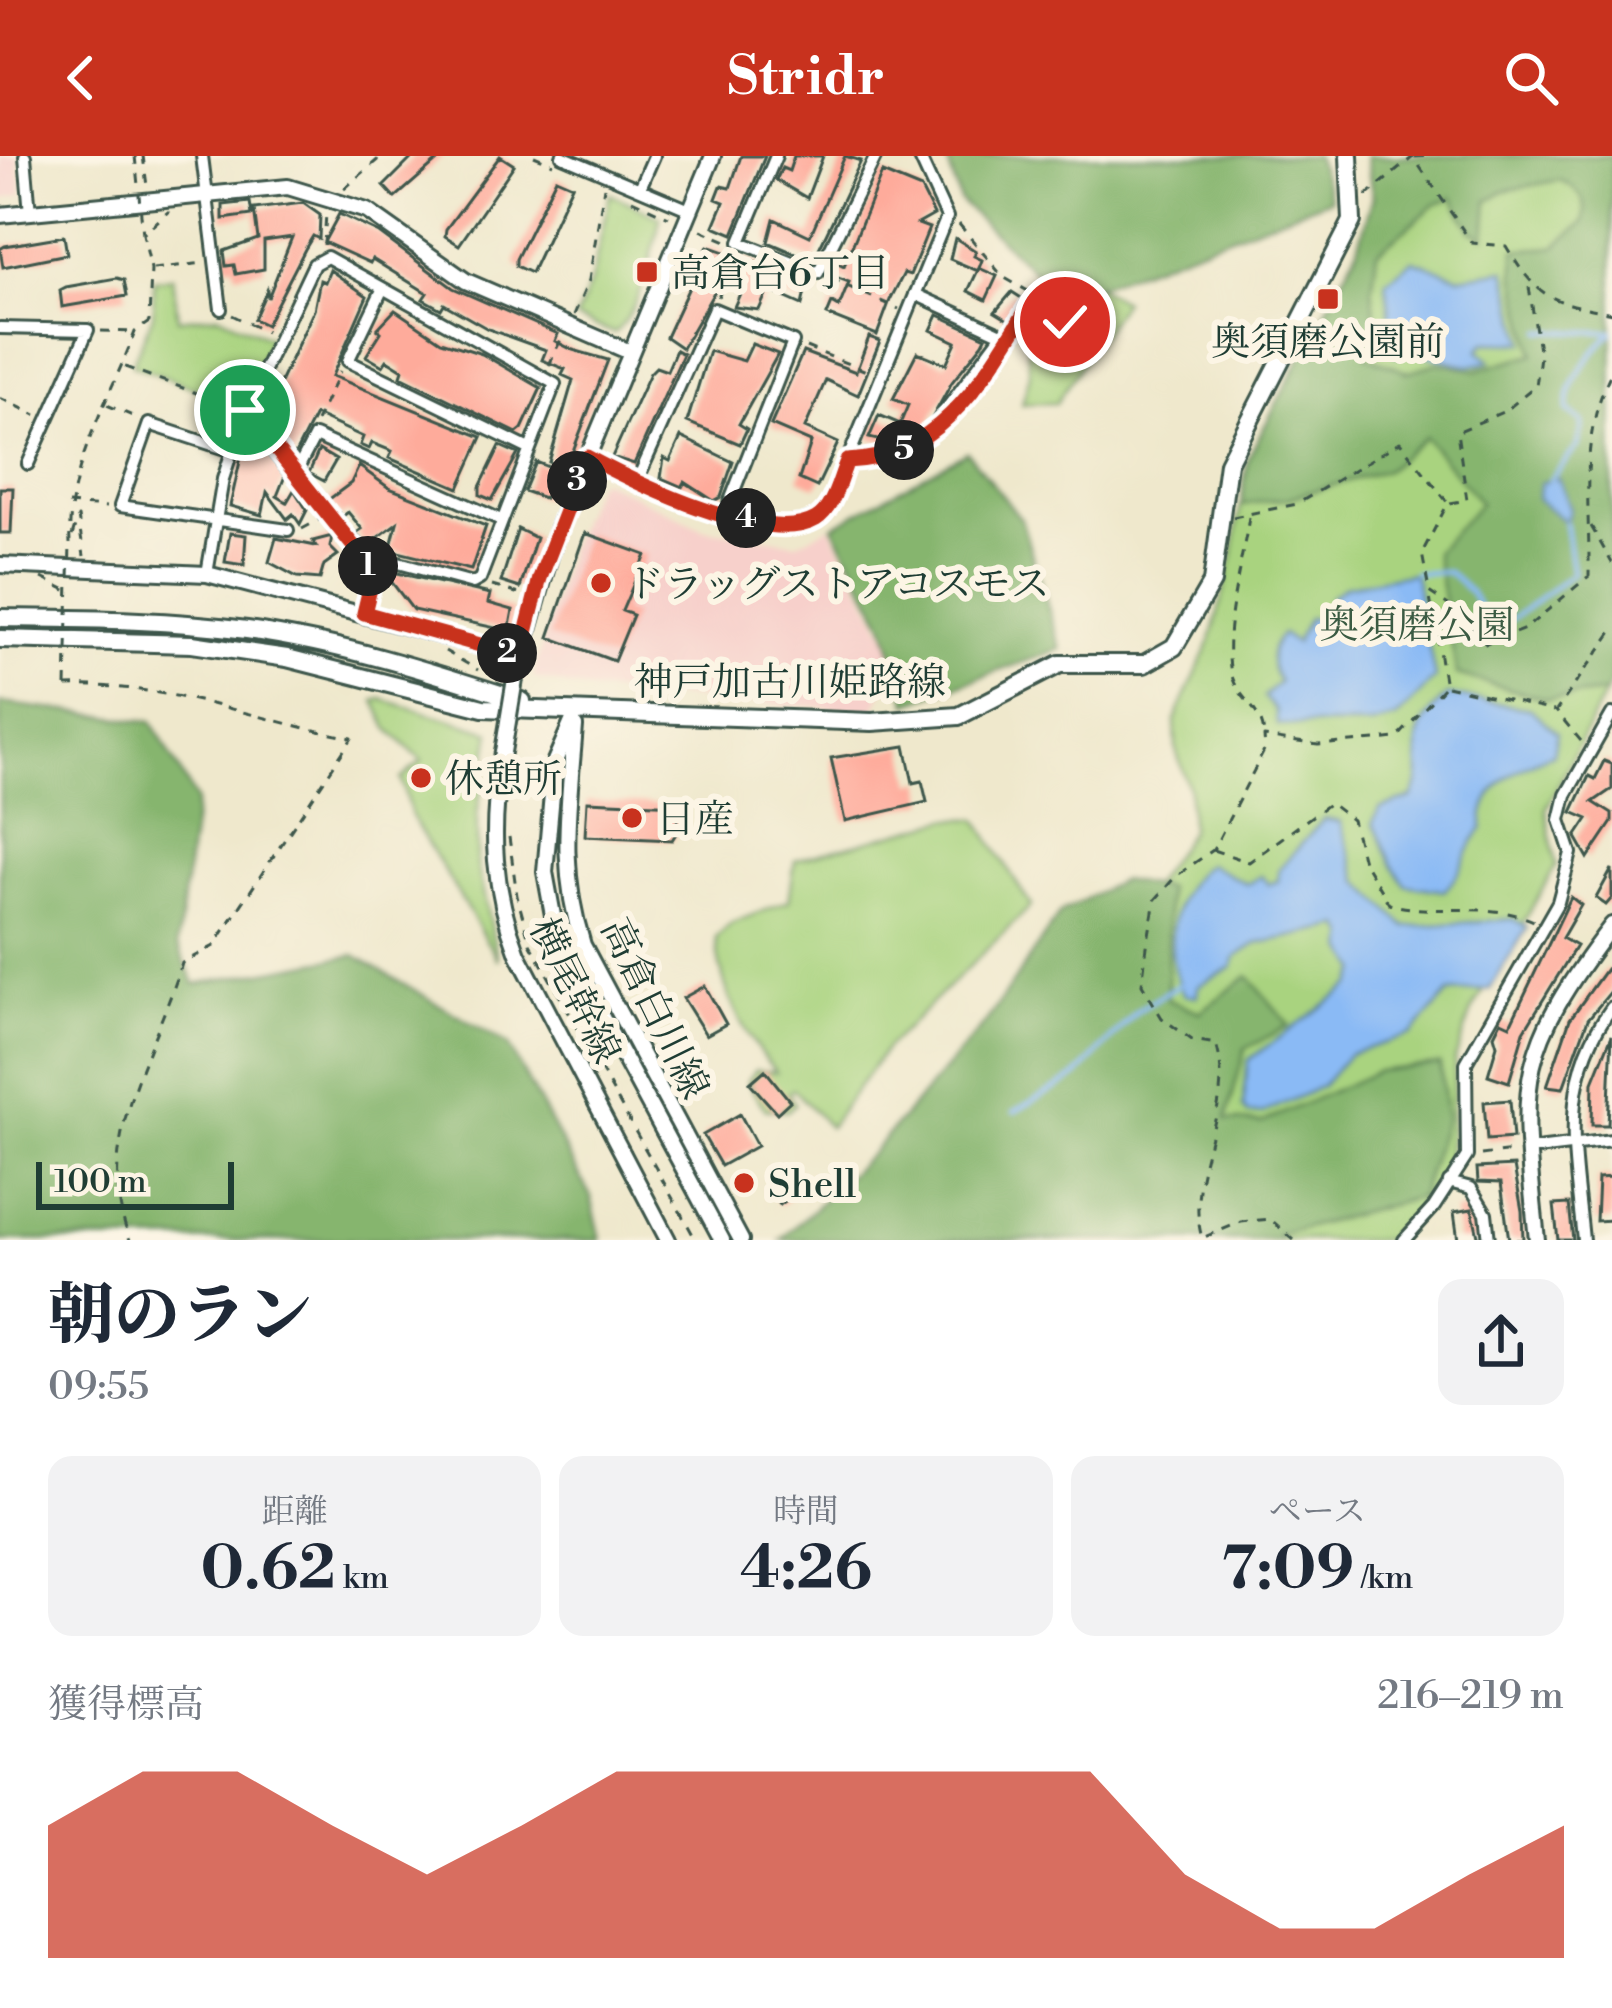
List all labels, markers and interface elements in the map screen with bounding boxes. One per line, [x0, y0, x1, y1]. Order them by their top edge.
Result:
text: Stridr [727, 44, 885, 112]
icon: back [48, 45, 114, 111]
icon: search [1498, 45, 1564, 111]
place label: 高倉台6丁目 [671, 250, 890, 299]
marker: 高倉台6丁目 [634, 259, 660, 285]
pin [1014, 271, 1116, 373]
marker: 奥須磨公園前 [1315, 286, 1341, 312]
icon: check [1032, 289, 1098, 355]
place label: 奥須磨公園前 [1211, 319, 1445, 368]
pin [194, 359, 296, 461]
icon: arrive [212, 377, 278, 443]
pin: 5 [874, 420, 934, 480]
text: 5 [894, 429, 914, 470]
pin: 3 [547, 451, 607, 511]
text: 3 [567, 460, 587, 501]
pin: 4 [716, 488, 776, 548]
text: 4 [735, 497, 757, 538]
pin: 1 [338, 536, 398, 596]
text: 1 [360, 545, 376, 586]
place label: ドラッグストアコスモス [625, 561, 1050, 610]
marker: ドラッグストアコスモス [588, 570, 614, 596]
park label: 奥須磨公園 [1319, 602, 1515, 651]
pin: 2 [477, 623, 537, 683]
text: 2 [497, 632, 517, 673]
street label: 神戸加古川姫路線 [634, 659, 946, 708]
place label: 休憩所 [445, 756, 562, 805]
marker: 休憩所 [408, 765, 434, 791]
place label: 日産 [656, 796, 734, 845]
marker: 日産 [619, 805, 645, 831]
street label: 横尾幹線 [518, 910, 630, 1072]
street label: 高倉白川線 [589, 911, 719, 1107]
scale bar [36, 1156, 234, 1209]
place label: Shell [768, 1161, 856, 1210]
text: 100 m [54, 1162, 147, 1203]
marker: Shell [731, 1170, 757, 1196]
text: 朝のラン [48, 1276, 312, 1359]
button: share [1438, 1279, 1564, 1405]
text: 09:55 [48, 1363, 149, 1412]
text: 距離 [262, 1492, 328, 1533]
text: 時間 [773, 1492, 839, 1533]
text: ペース [1269, 1492, 1366, 1533]
text: 0.62 [201, 1533, 336, 1608]
text: 4:26 [740, 1533, 872, 1608]
text: 7:09 [1221, 1533, 1354, 1608]
text: km [336, 1558, 389, 1599]
text: /km [1354, 1558, 1413, 1599]
text: 216–219 m [1377, 1672, 1564, 1721]
text: 獲得標高 [48, 1681, 204, 1730]

